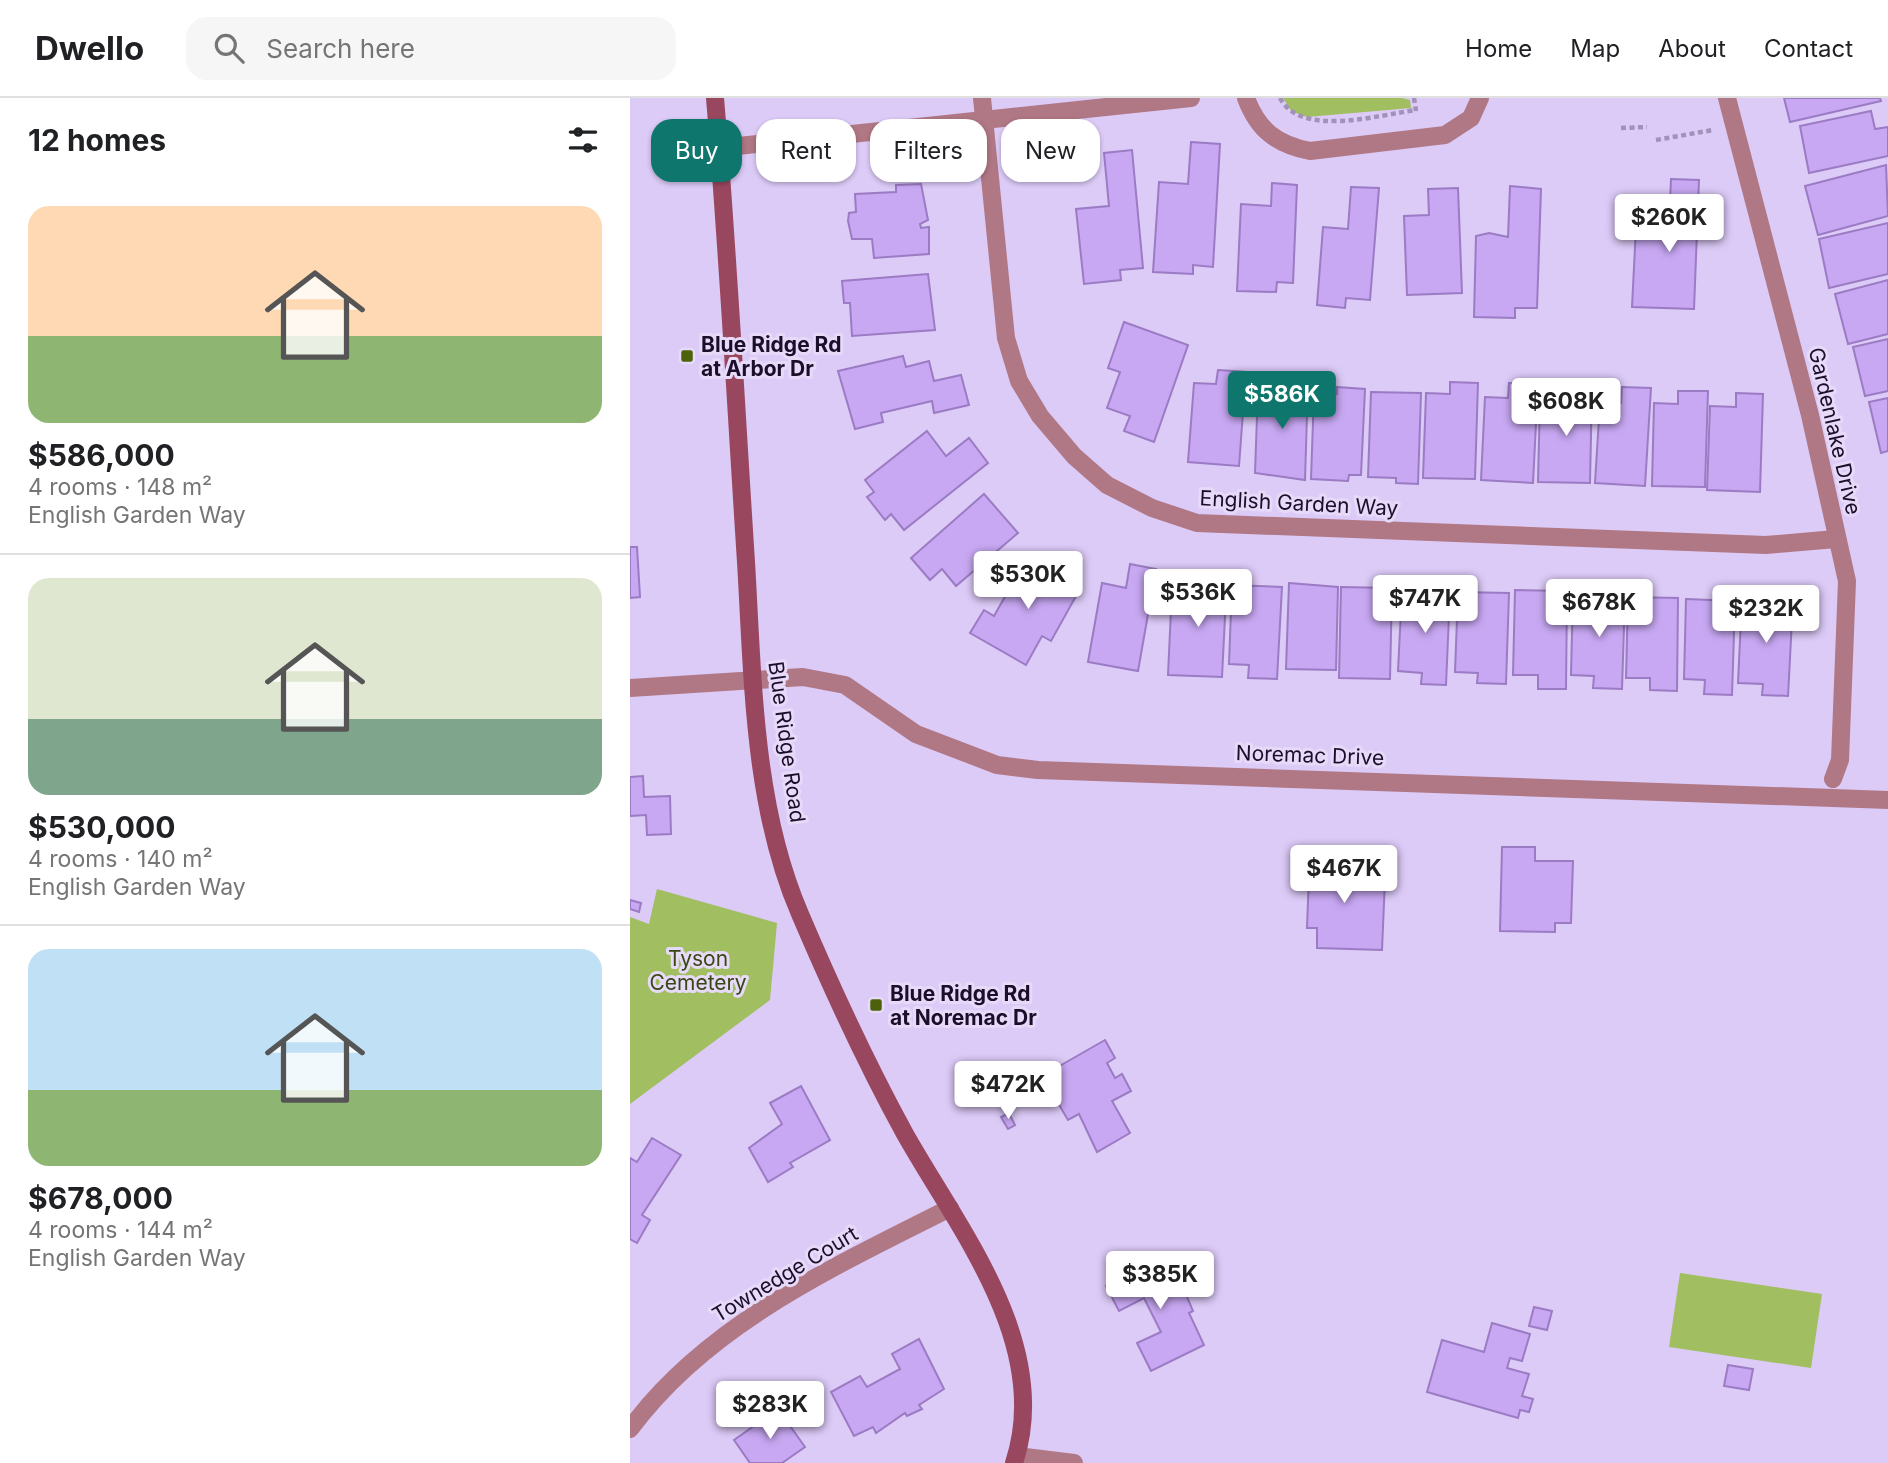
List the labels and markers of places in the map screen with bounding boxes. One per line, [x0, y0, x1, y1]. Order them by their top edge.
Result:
pin: $260K [1620, 194, 1718, 254]
place label: Blue Ridge Rd at Arbor Dr [701, 332, 841, 381]
marker: Blue Ridge Rd at Arbor Dr [679, 348, 695, 364]
pin: $586K [1233, 372, 1331, 431]
pin: $608K [1517, 378, 1615, 438]
pin: $530K [979, 552, 1077, 611]
pin: $536K [1149, 570, 1247, 629]
pin: $747K [1376, 575, 1474, 635]
pin: $678K [1550, 580, 1648, 639]
pin: $232K [1717, 586, 1815, 645]
pin: $467K [1295, 846, 1393, 905]
place label: Blue Ridge Rd at Noremac Dr [890, 981, 1037, 1030]
marker: Blue Ridge Rd at Noremac Dr [868, 997, 884, 1013]
pin: $472K [959, 1062, 1057, 1121]
pin: $385K [1111, 1252, 1209, 1311]
pin: $283K [721, 1382, 819, 1441]

